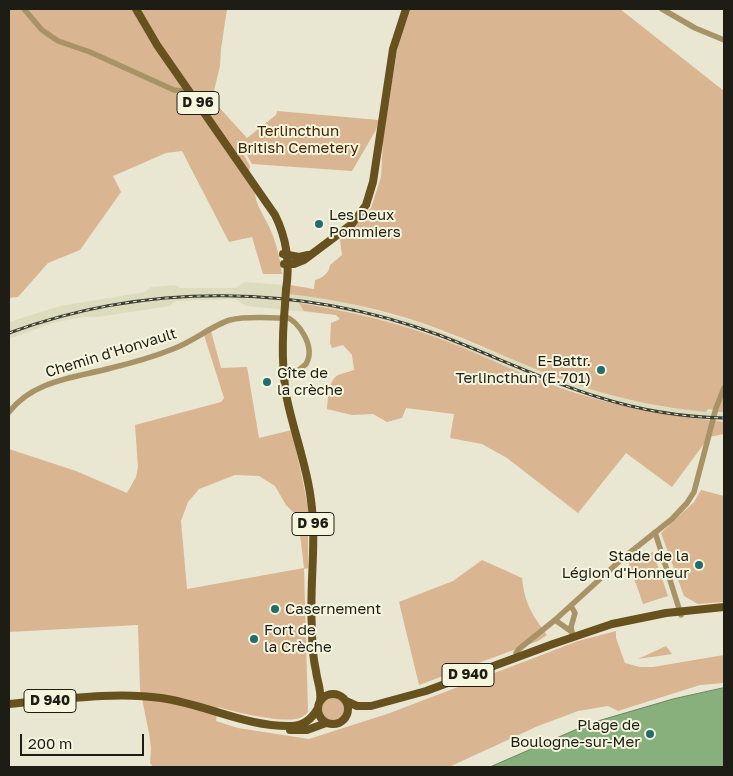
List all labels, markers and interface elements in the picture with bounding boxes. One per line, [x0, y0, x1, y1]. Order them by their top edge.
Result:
road number: D 96 [177, 92, 219, 115]
park label: Terlincthun British Cemetery [237, 122, 359, 157]
place label: Les Deux Pommiers [329, 206, 401, 241]
marker: Les Deux Pommiers [313, 218, 325, 230]
street label: Chemin d'Honvault [43, 324, 179, 382]
place label: E-Battr. Terlincthun (E.701) [455, 352, 591, 387]
place label: Gîte de la crèche [277, 364, 343, 399]
marker: E-Battr. Terlincthun (E.701) [595, 364, 607, 376]
marker: Gîte de la crèche [261, 376, 273, 388]
road number: D 96 [292, 512, 334, 536]
place label: Stade de la Légion d'Honneur [562, 547, 689, 582]
marker: Stade de la Légion d'Honneur [693, 559, 705, 571]
place label: Casernement [285, 600, 381, 618]
marker: Casernement [269, 603, 281, 615]
place label: Fort de la Crèche [264, 621, 332, 656]
marker: Fort de la Crèche [248, 633, 260, 645]
road number: D 940 [442, 664, 494, 686]
road number: D 940 [24, 689, 76, 712]
place label: Plage de Boulogne-sur-Mer [510, 716, 640, 751]
scale bar [22, 724, 146, 756]
marker: Plage de Boulogne-sur-Mer [644, 728, 656, 740]
text: 200 m [28, 734, 72, 752]

